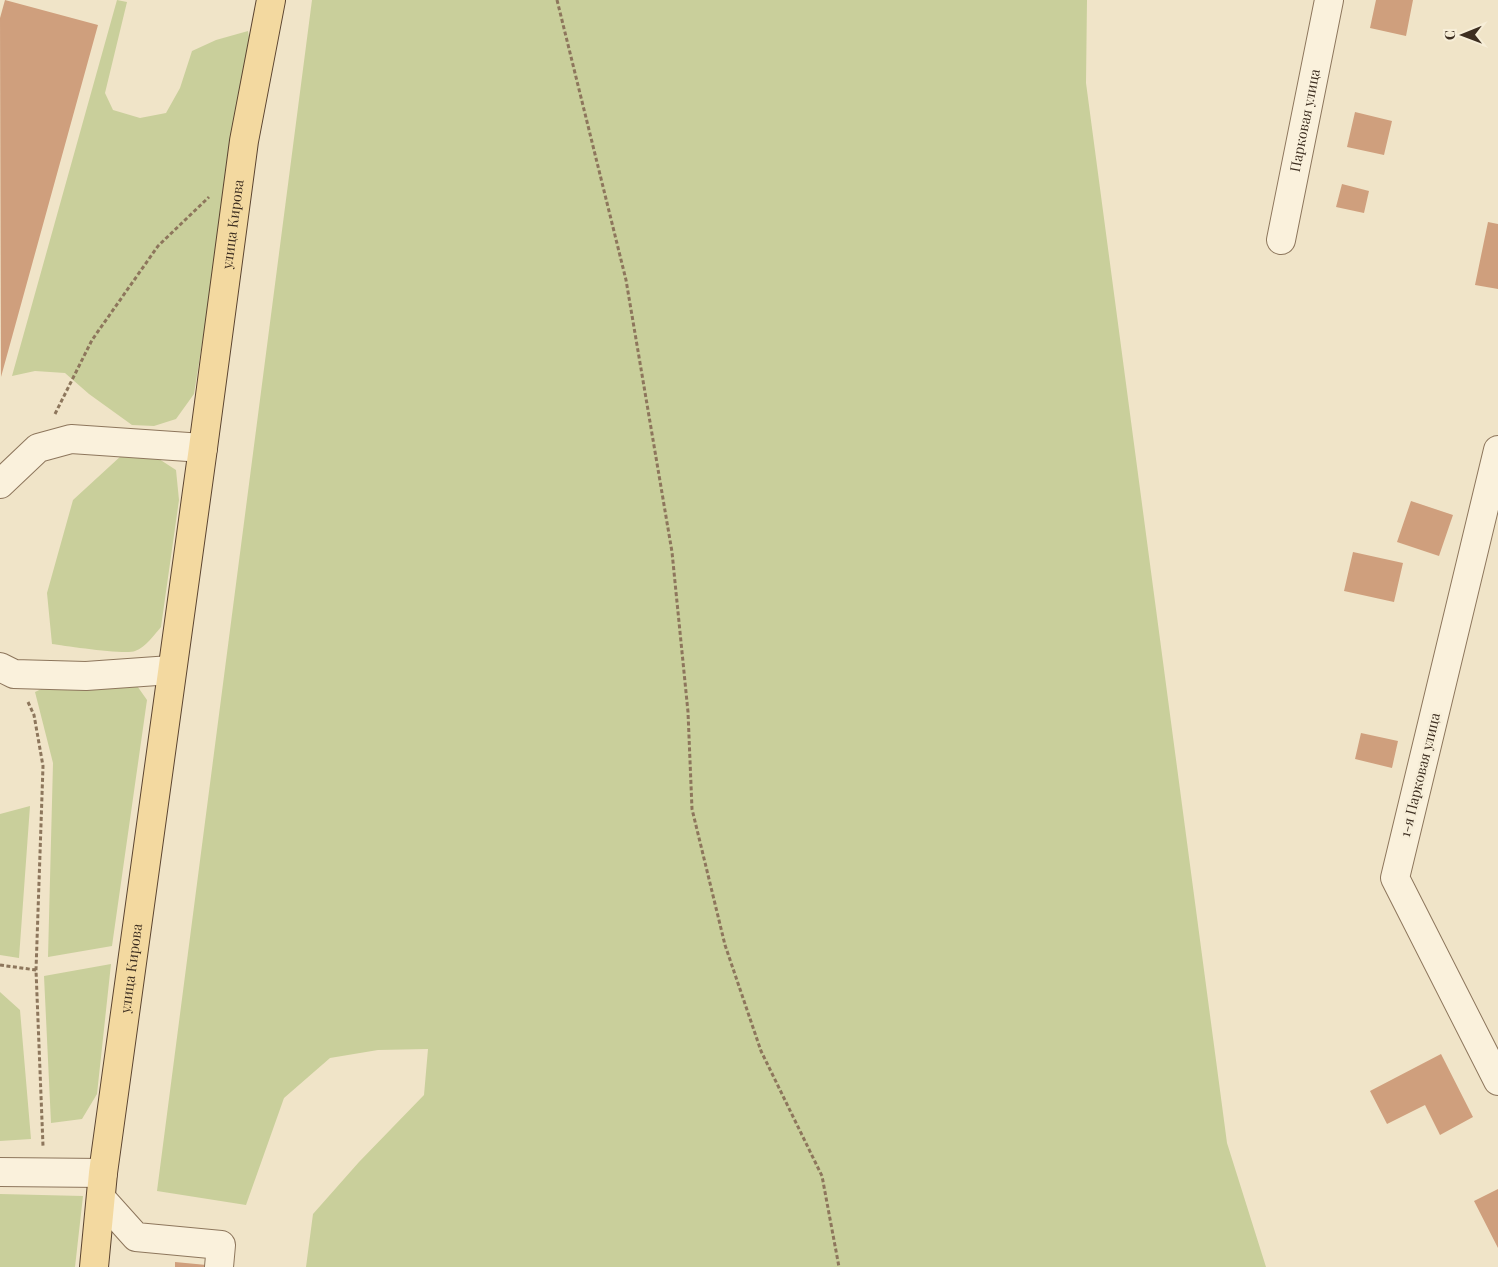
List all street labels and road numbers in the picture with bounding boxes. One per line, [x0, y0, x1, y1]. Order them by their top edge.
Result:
street label: Парковая улица [1285, 67, 1324, 173]
street label: улица Кирова [217, 178, 248, 271]
street label: 1-я Парковая улица [1395, 711, 1444, 839]
street label: улица Кирова [115, 922, 146, 1015]

